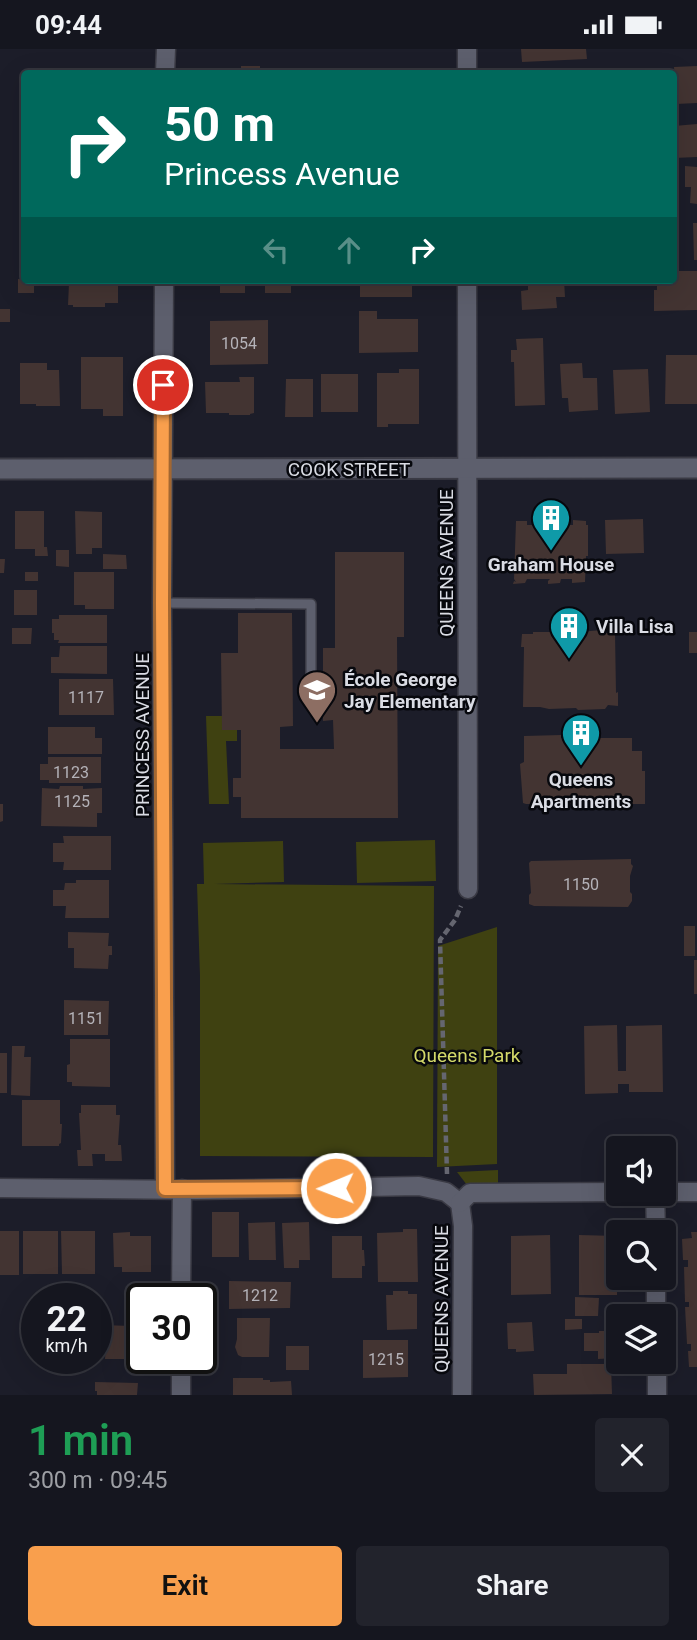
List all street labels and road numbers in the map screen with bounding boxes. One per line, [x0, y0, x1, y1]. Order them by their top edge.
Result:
street label: COOK STREET [288, 458, 410, 481]
street label: QUEENS AVENUE [435, 489, 458, 637]
street label: PRINCESS AVENUE [131, 653, 154, 817]
street label: QUEENS AVENUE [430, 1225, 453, 1373]

